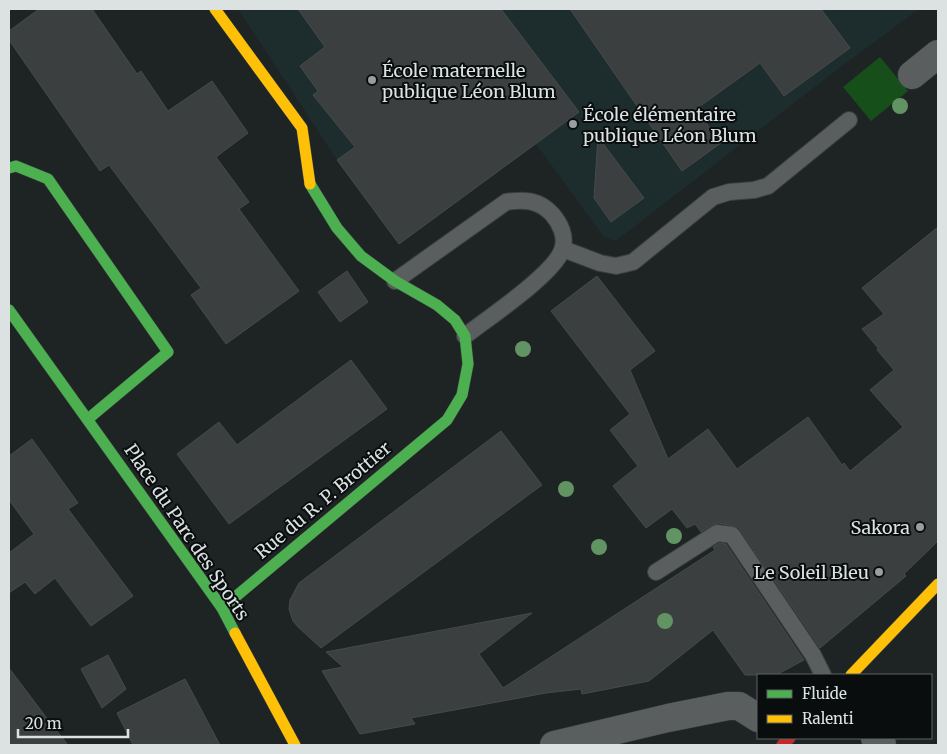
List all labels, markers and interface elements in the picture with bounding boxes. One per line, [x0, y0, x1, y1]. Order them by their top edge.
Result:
place label: École maternelle publique Léon Blum [382, 59, 556, 103]
marker: École maternelle publique Léon Blum [366, 74, 378, 86]
place label: École élémentaire publique Léon Blum [583, 103, 757, 147]
marker: École élémentaire publique Léon Blum [567, 118, 579, 130]
street label: Rue du R. P. Brottier [250, 436, 396, 564]
street label: Place du Parc des Sports [119, 439, 255, 625]
place label: Sakora [850, 516, 910, 539]
marker: Sakora [914, 521, 926, 533]
place label: Le Soleil Bleu [754, 561, 869, 584]
marker: Le Soleil Bleu [873, 566, 885, 578]
legend [757, 674, 932, 739]
text: Fluide [802, 684, 847, 703]
scale bar [18, 706, 128, 738]
text: Ralenti [802, 709, 854, 728]
text: 20 m [25, 714, 62, 733]

